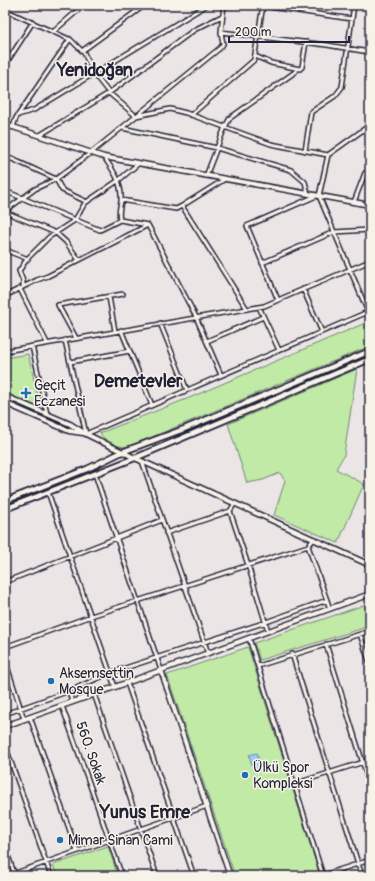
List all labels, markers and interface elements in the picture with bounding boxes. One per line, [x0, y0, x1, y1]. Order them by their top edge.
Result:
scale bar [229, 18, 349, 44]
text: 200 m [235, 25, 272, 40]
district label: Yenidoğan [56, 59, 133, 82]
district label: Demetevler [94, 370, 183, 393]
place label: Geçit Eczanesi [34, 377, 86, 410]
marker: Geçit Eczanesi [21, 388, 31, 398]
place label: Aksemsettin Mosque [59, 665, 134, 698]
marker: Aksemsettin Mosque [46, 676, 56, 686]
street label: 560. Sokak [72, 719, 110, 787]
place label: Ülkü Spor Kompleksi [253, 759, 313, 792]
marker: Ülkü Spor Kompleksi [240, 770, 250, 780]
district label: Yunus Emre [99, 801, 191, 824]
place label: Mimar Sinan Cami [68, 832, 173, 849]
marker: Mimar Sinan Cami [55, 835, 65, 845]

